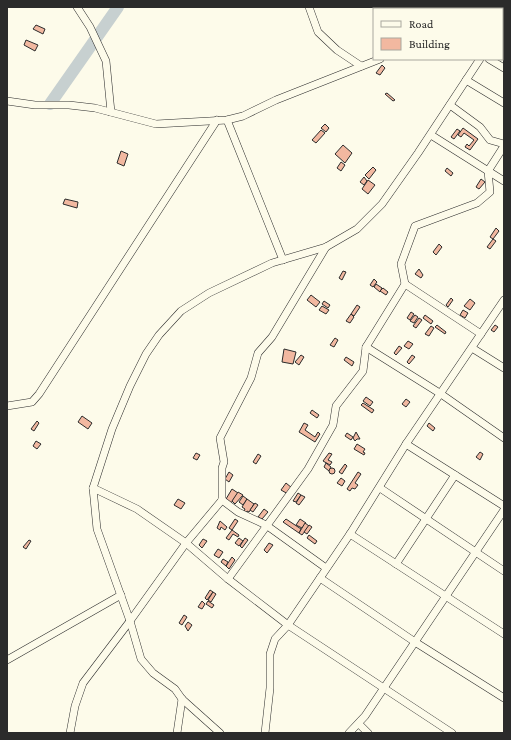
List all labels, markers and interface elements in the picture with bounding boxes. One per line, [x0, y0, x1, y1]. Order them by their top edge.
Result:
legend [373, 8, 503, 60]
text: Road [409, 17, 434, 31]
text: Building [409, 37, 450, 51]

